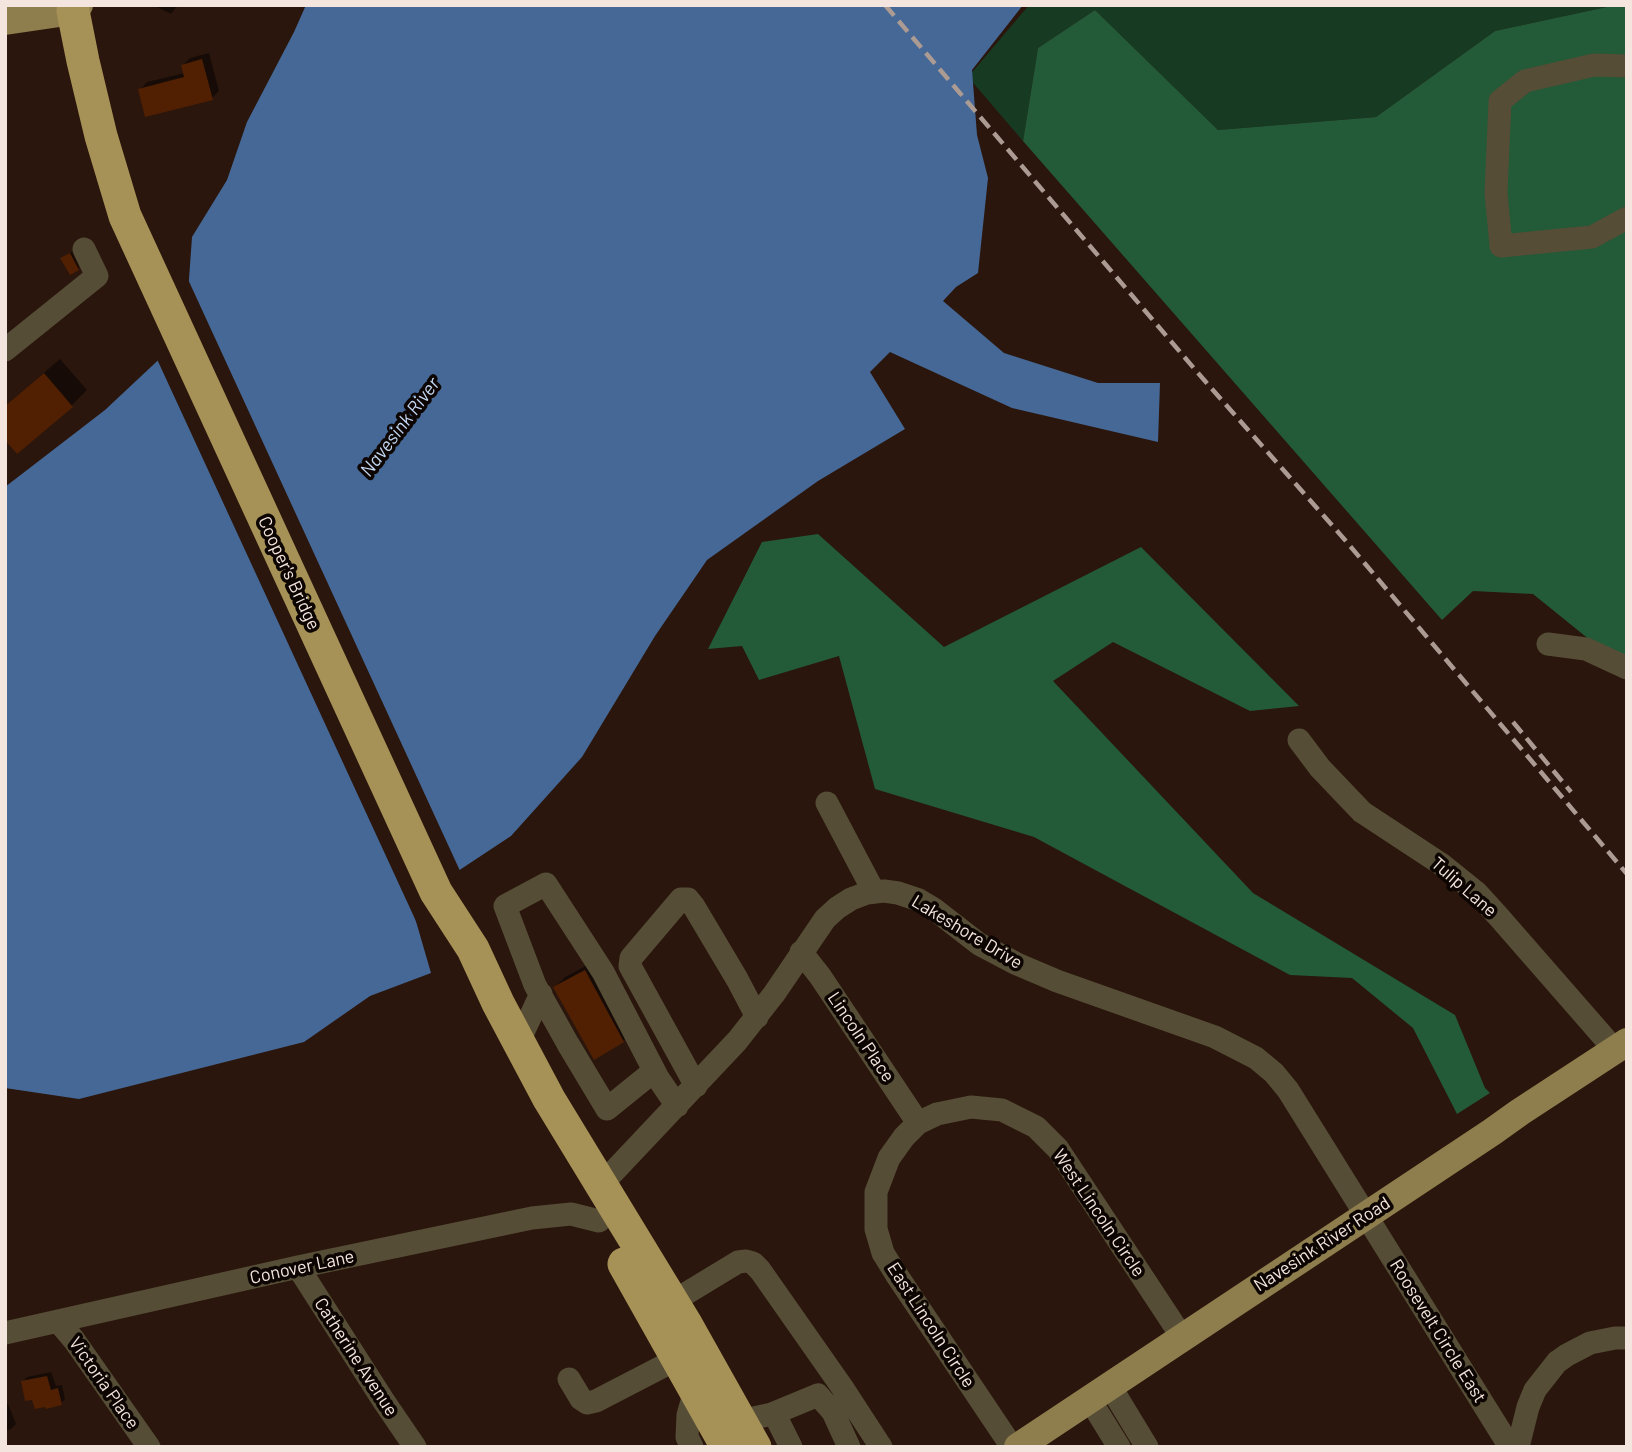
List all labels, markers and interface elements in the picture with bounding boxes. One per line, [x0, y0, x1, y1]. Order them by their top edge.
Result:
water label: Navesink River [355, 373, 445, 481]
street label: Cooper's Bridge [253, 513, 325, 633]
street label: Tulip Lane [1427, 853, 1501, 921]
street label: Lakeshore Drive [908, 890, 1026, 974]
street label: Lincoln Place [823, 988, 899, 1086]
street label: West Lincoln Circle [1048, 1145, 1150, 1281]
street label: Navesink River Road [1250, 1192, 1394, 1296]
street label: Conover Lane [248, 1245, 356, 1289]
street label: Roosevelt Circle East [1385, 1255, 1491, 1407]
street label: East Lincoln Circle [882, 1258, 980, 1392]
street label: Catherine Avenue [310, 1294, 402, 1420]
street label: Victoria Place [64, 1333, 144, 1433]

